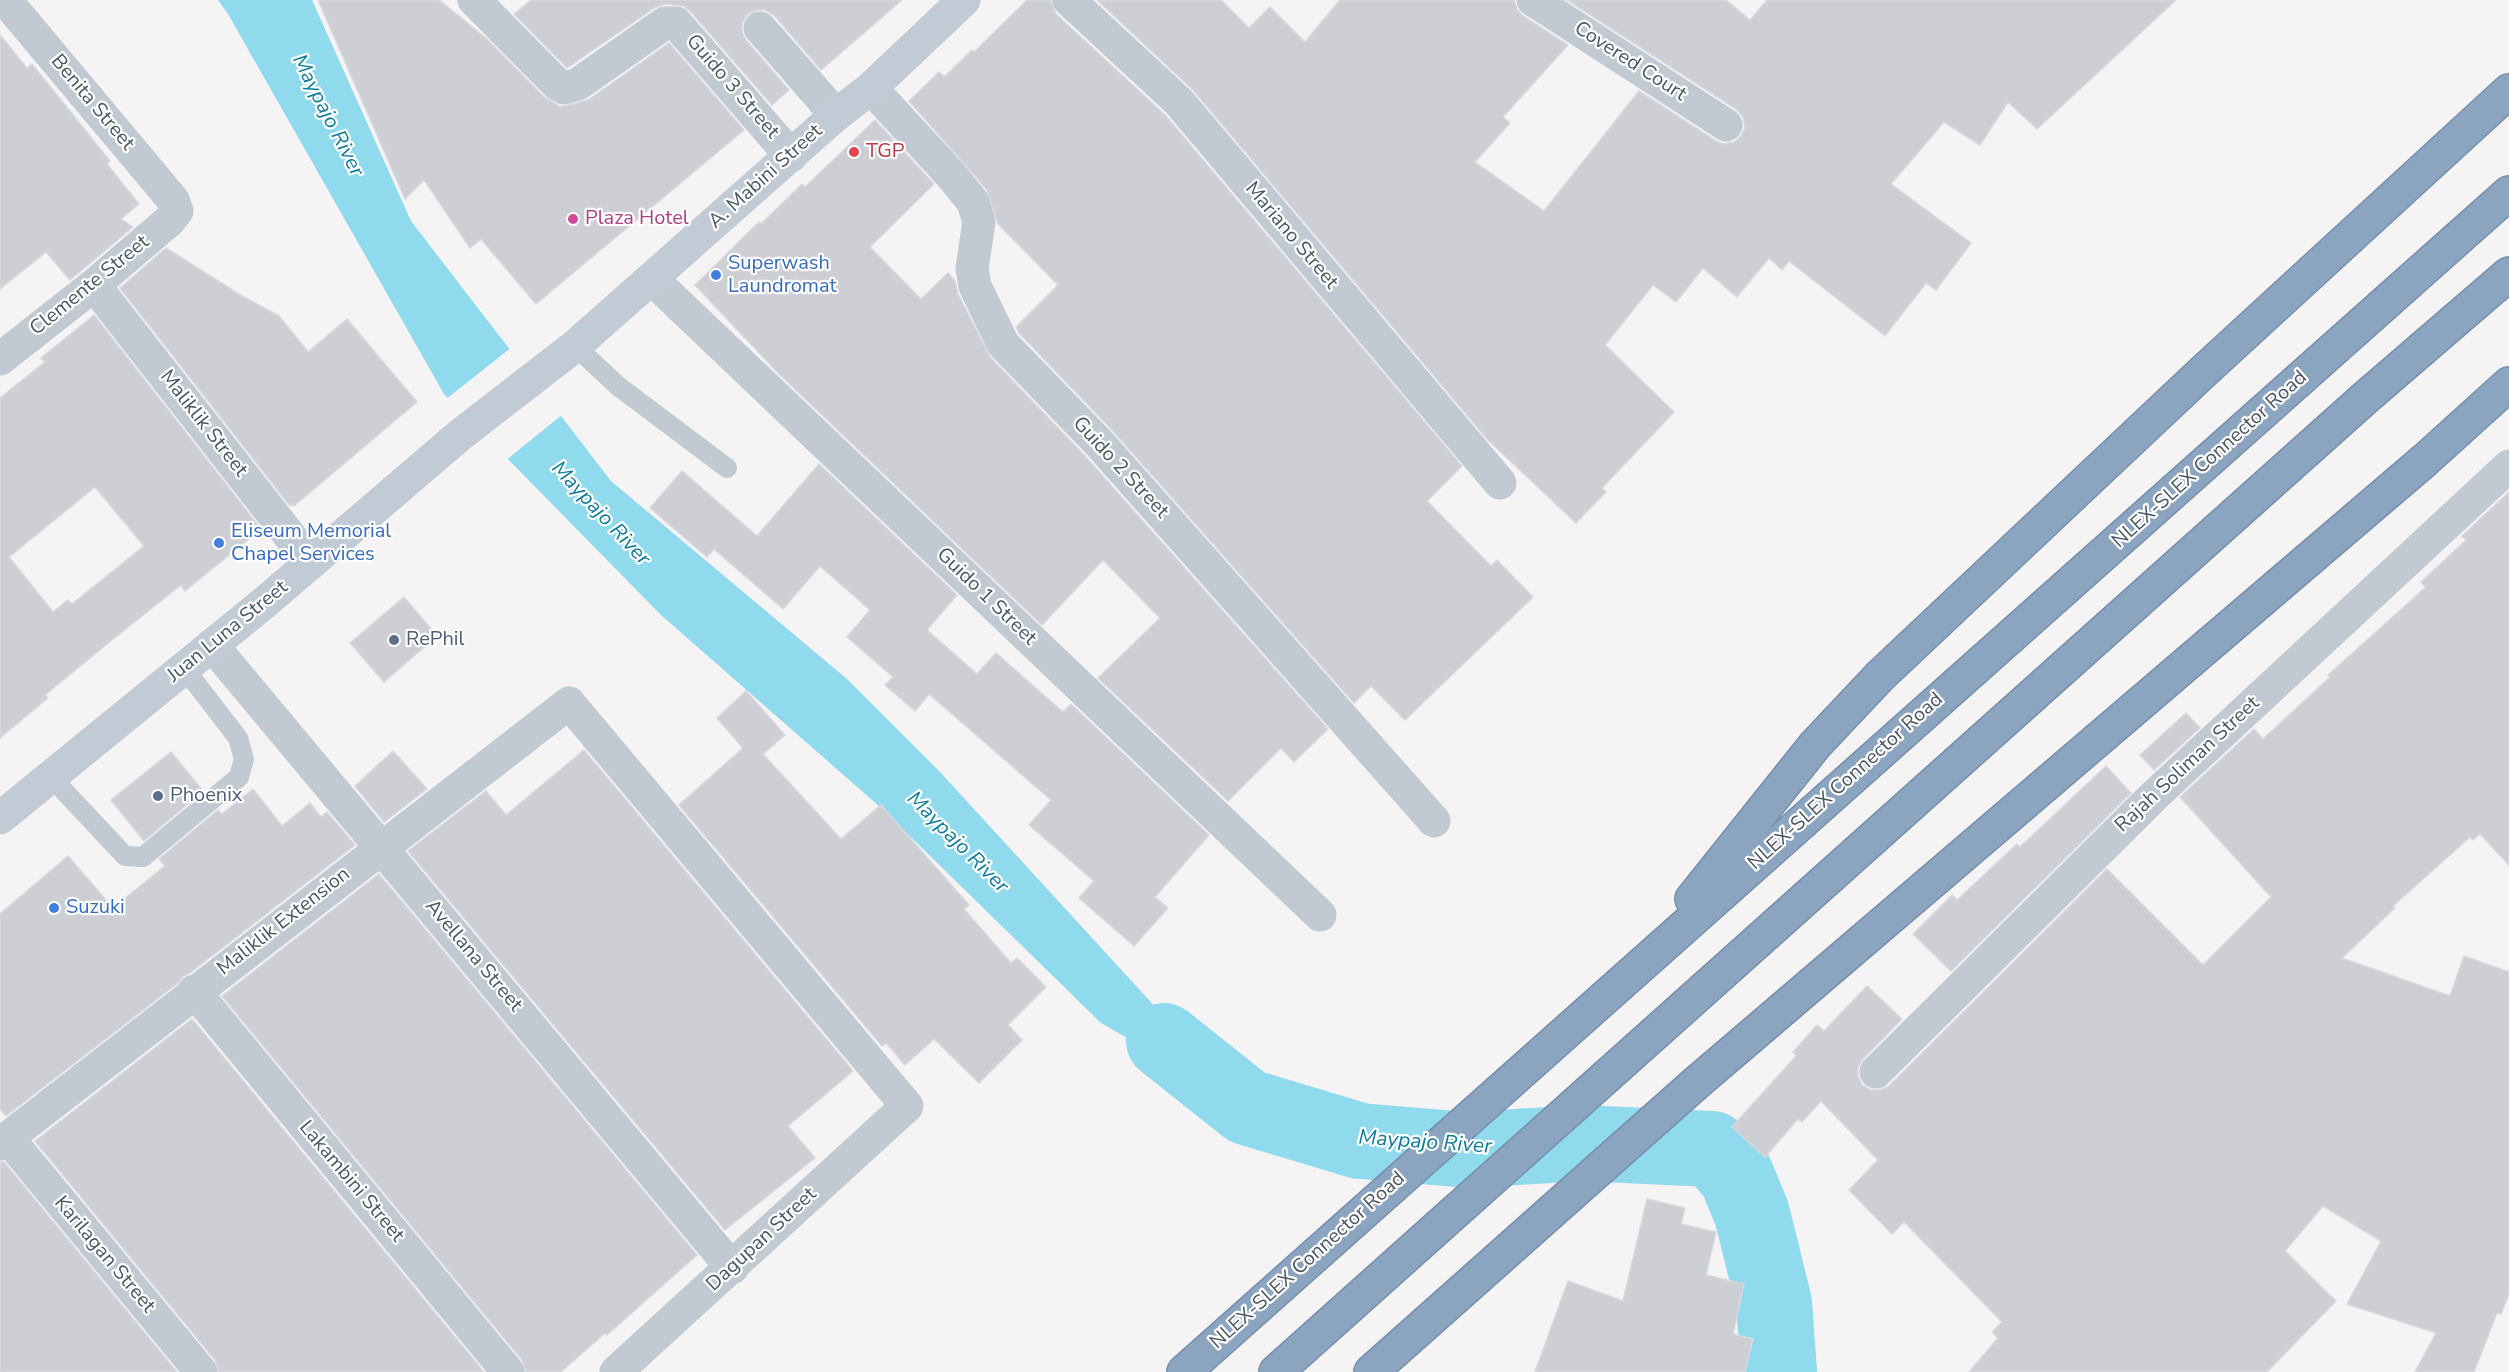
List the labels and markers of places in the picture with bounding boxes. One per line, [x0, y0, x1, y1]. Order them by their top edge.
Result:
place label: TGP [866, 140, 904, 164]
marker: TGP [847, 145, 861, 159]
place label: Plaza Hotel [585, 207, 689, 231]
marker: Plaza Hotel [566, 212, 580, 226]
place label: Superwash Laundromat [728, 252, 837, 299]
marker: Superwash Laundromat [709, 268, 723, 282]
place label: Eliseum Memorial Chapel Services [231, 520, 391, 567]
marker: Eliseum Memorial Chapel Services [212, 536, 226, 550]
place label: RePhil [406, 628, 464, 652]
marker: RePhil [387, 633, 401, 647]
place label: Phoenix [170, 784, 242, 808]
marker: Phoenix [151, 789, 165, 803]
place label: Suzuki [66, 896, 125, 920]
marker: Suzuki [47, 901, 61, 915]

